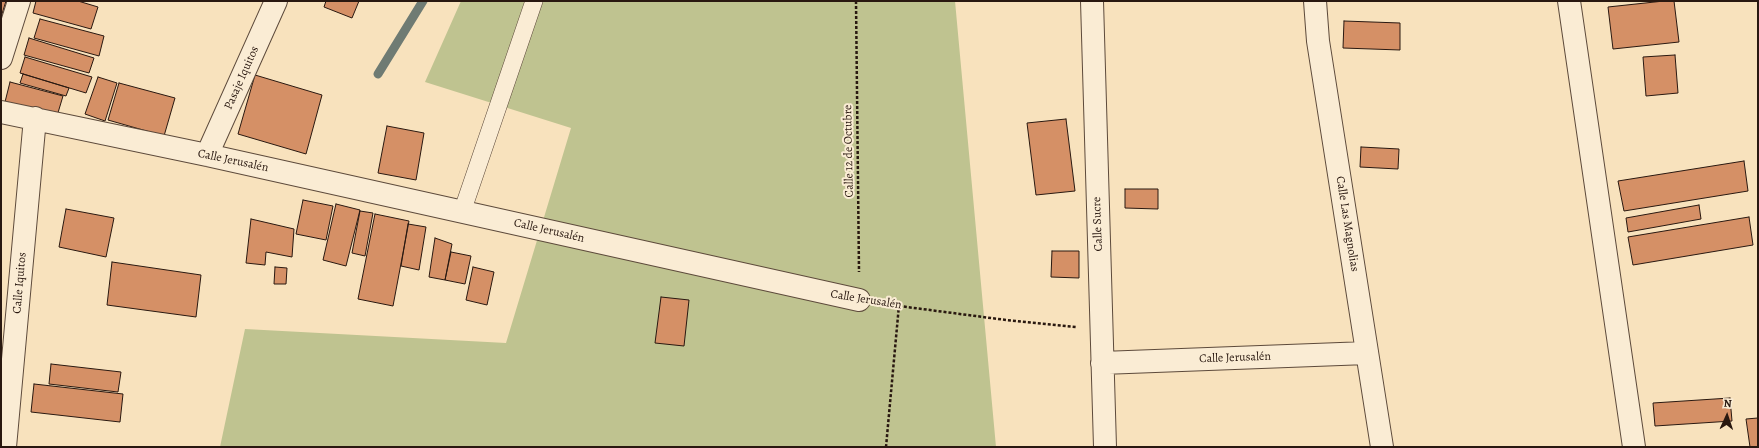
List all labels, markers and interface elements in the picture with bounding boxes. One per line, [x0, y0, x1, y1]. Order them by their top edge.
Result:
street label: Pasaje Iquitos [222, 44, 262, 112]
street label: Calle 12 de Octubre [841, 104, 857, 198]
street label: Calle Jerusalén [196, 146, 270, 176]
street label: Calle Las Magnolias [1332, 175, 1362, 273]
street label: Calle Sucre [1090, 197, 1106, 251]
street label: Calle Jerusalén [512, 216, 586, 246]
street label: Calle Iquitos [10, 252, 30, 314]
street label: Calle Jerusalén [829, 287, 903, 313]
street label: Calle Jerusalén [1199, 350, 1271, 366]
north arrow [1707, 396, 1747, 436]
text: N [1723, 396, 1732, 411]

